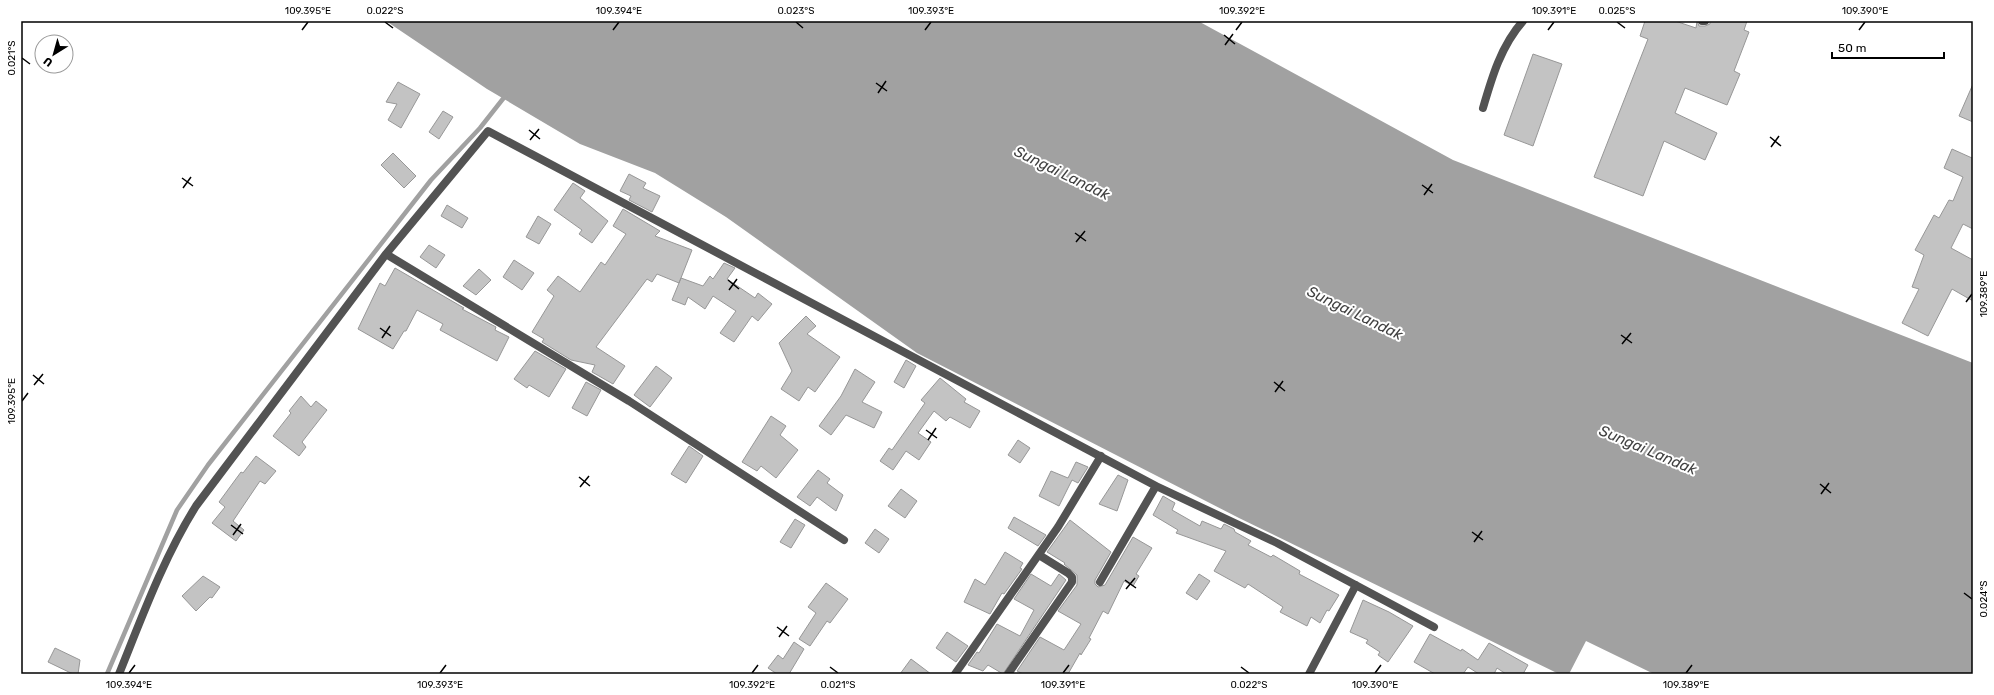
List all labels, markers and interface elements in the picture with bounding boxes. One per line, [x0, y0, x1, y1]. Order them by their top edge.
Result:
text: 109.395°E [285, 5, 331, 17]
text: 0.022°S [367, 5, 403, 17]
text: 109.394°E [596, 5, 642, 17]
text: 0.023°S [778, 5, 814, 17]
text: 109.393°E [908, 5, 954, 17]
text: 109.392°E [1219, 5, 1265, 17]
text: 109.391°E [1532, 5, 1576, 17]
text: 0.025°S [1599, 5, 1635, 17]
text: 109.390°E [1842, 5, 1888, 17]
north arrow [34, 34, 74, 74]
scale bar [1832, 34, 1944, 60]
text: 0.021°S [6, 40, 18, 76]
text: 50 m [1838, 41, 1866, 55]
text: U [41, 54, 55, 69]
water label: Sungai Landak [1011, 142, 1113, 204]
text: 109.389°E [1978, 271, 1990, 317]
water label: Sungai Landak [1304, 282, 1406, 344]
text: 109.395°E [6, 378, 18, 424]
water label: Sungai Landak [1597, 421, 1700, 479]
text: 0.024°S [1978, 581, 1990, 618]
text: 109.394°E [106, 679, 152, 691]
text: 109.393°E [417, 679, 463, 691]
text: 109.392°E [729, 679, 775, 691]
text: 0.021°S [820, 679, 856, 691]
text: 109.391°E [1041, 679, 1085, 691]
text: 0.022°S [1231, 679, 1267, 691]
text: 109.390°E [1352, 679, 1398, 691]
text: 109.389°E [1663, 679, 1709, 691]

